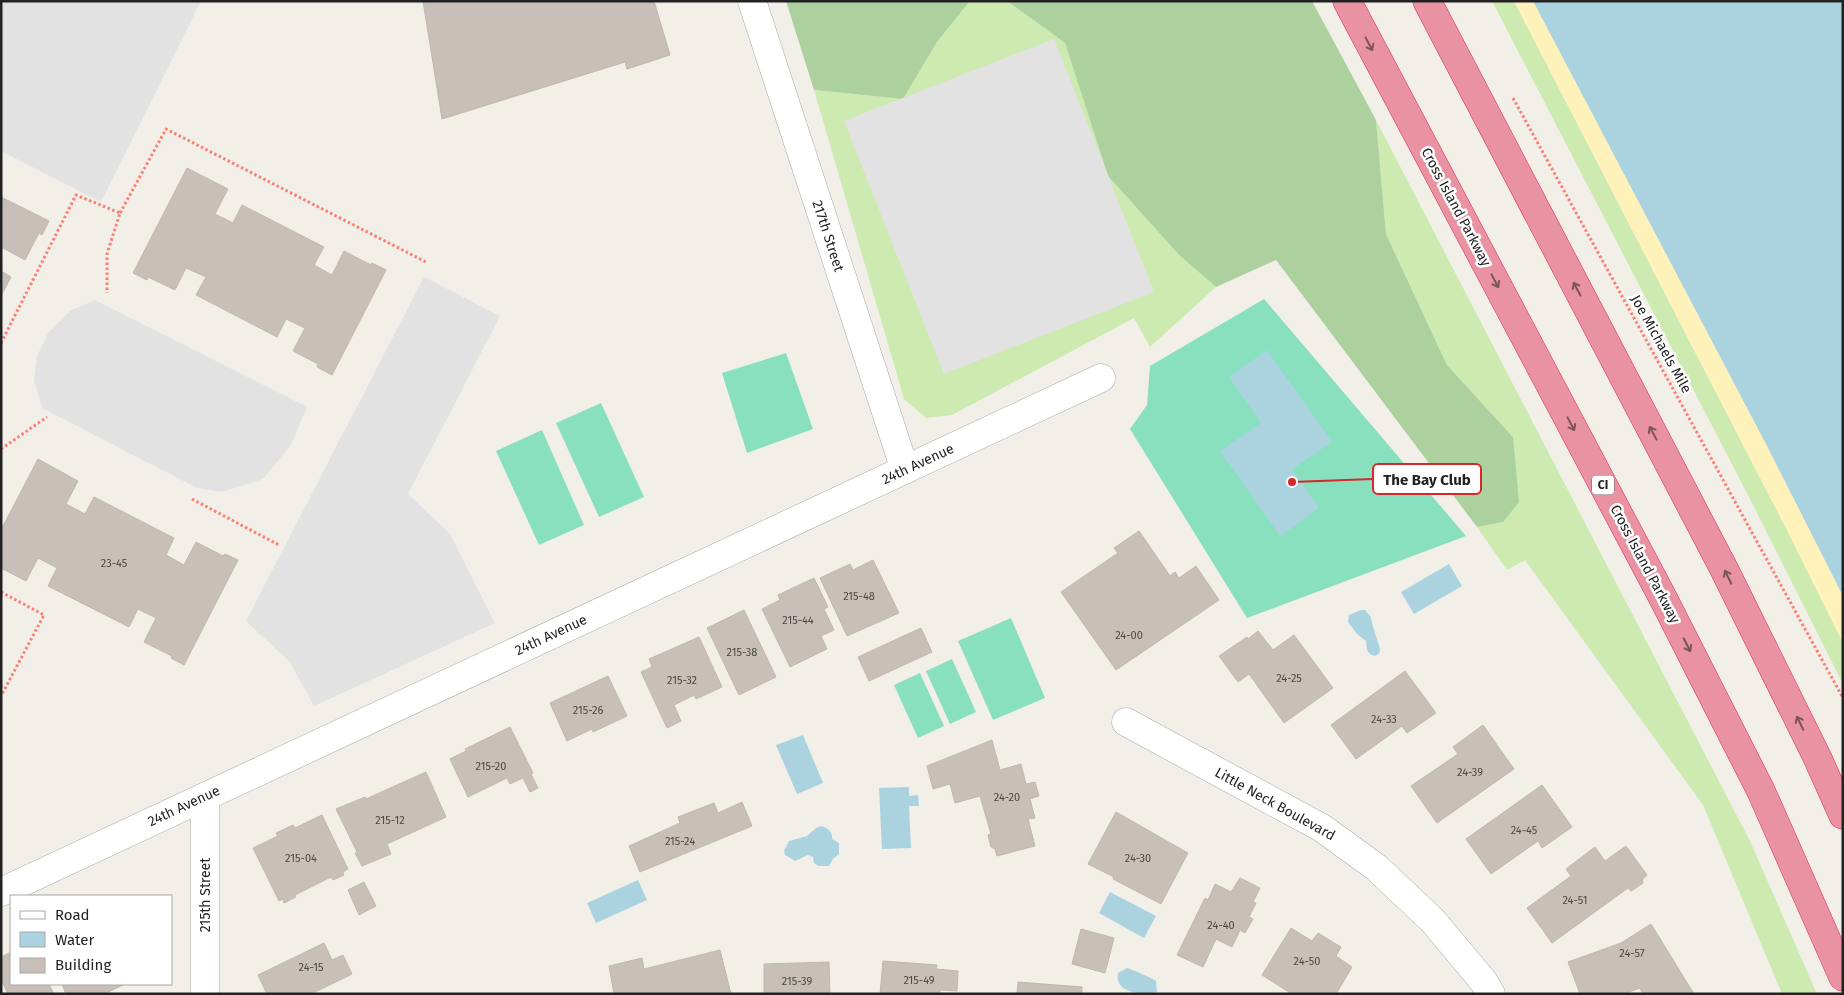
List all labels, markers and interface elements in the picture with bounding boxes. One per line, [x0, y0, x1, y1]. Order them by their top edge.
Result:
one-way arrow [1365, 37, 1375, 51]
street label: Cross Island Parkway [1418, 145, 1494, 269]
street label: 217th Street [809, 198, 848, 275]
one-way arrow [1490, 273, 1500, 288]
one-way arrow [1572, 282, 1581, 297]
street label: Joe Michaels Mile [1627, 292, 1695, 396]
one-way arrow [1567, 416, 1576, 431]
one-way arrow [1648, 426, 1657, 441]
street label: 24th Avenue [879, 440, 957, 488]
callout: The Bay Club [1373, 464, 1481, 494]
text: The Bay Club [1383, 471, 1471, 489]
road number: CI [1592, 476, 1614, 494]
street label: Cross Island Parkway [1607, 502, 1683, 626]
house number: 23-45 [101, 557, 128, 570]
one-way arrow [1723, 570, 1732, 585]
house number: 215-48 [843, 590, 875, 603]
street label: 24th Avenue [512, 611, 590, 659]
house number: 215-44 [782, 614, 814, 627]
house number: 24-00 [1115, 629, 1143, 642]
one-way arrow [1682, 638, 1692, 653]
house number: 215-38 [727, 646, 757, 659]
house number: 24-25 [1276, 672, 1302, 685]
house number: 215-32 [667, 674, 697, 687]
house number: 215-26 [573, 704, 603, 717]
house number: 24-33 [1371, 713, 1397, 726]
one-way arrow [1795, 716, 1804, 731]
house number: 215-20 [476, 760, 506, 773]
street label: Little Neck Boulevard [1212, 764, 1338, 844]
house number: 24-39 [1457, 766, 1483, 779]
street label: 24th Avenue [145, 782, 223, 830]
house number: 24-20 [994, 791, 1020, 804]
house number: 215-12 [375, 814, 405, 827]
house number: 24-45 [1511, 824, 1538, 837]
house number: 215-24 [665, 835, 695, 848]
house number: 215-04 [285, 852, 317, 865]
house number: 24-30 [1125, 852, 1151, 865]
street label: 215th Street [197, 857, 214, 932]
house number: 24-51 [1562, 894, 1588, 907]
legend [10, 895, 172, 985]
text: Road [55, 906, 90, 924]
house number: 24-40 [1207, 919, 1235, 932]
text: Water [55, 931, 94, 949]
house number: 24-57 [1619, 947, 1645, 960]
house number: 24-50 [1294, 955, 1320, 968]
text: Building [55, 956, 111, 974]
house number: 24-15 [299, 961, 324, 974]
house number: 215-49 [903, 974, 935, 987]
house number: 215-39 [782, 975, 812, 988]

